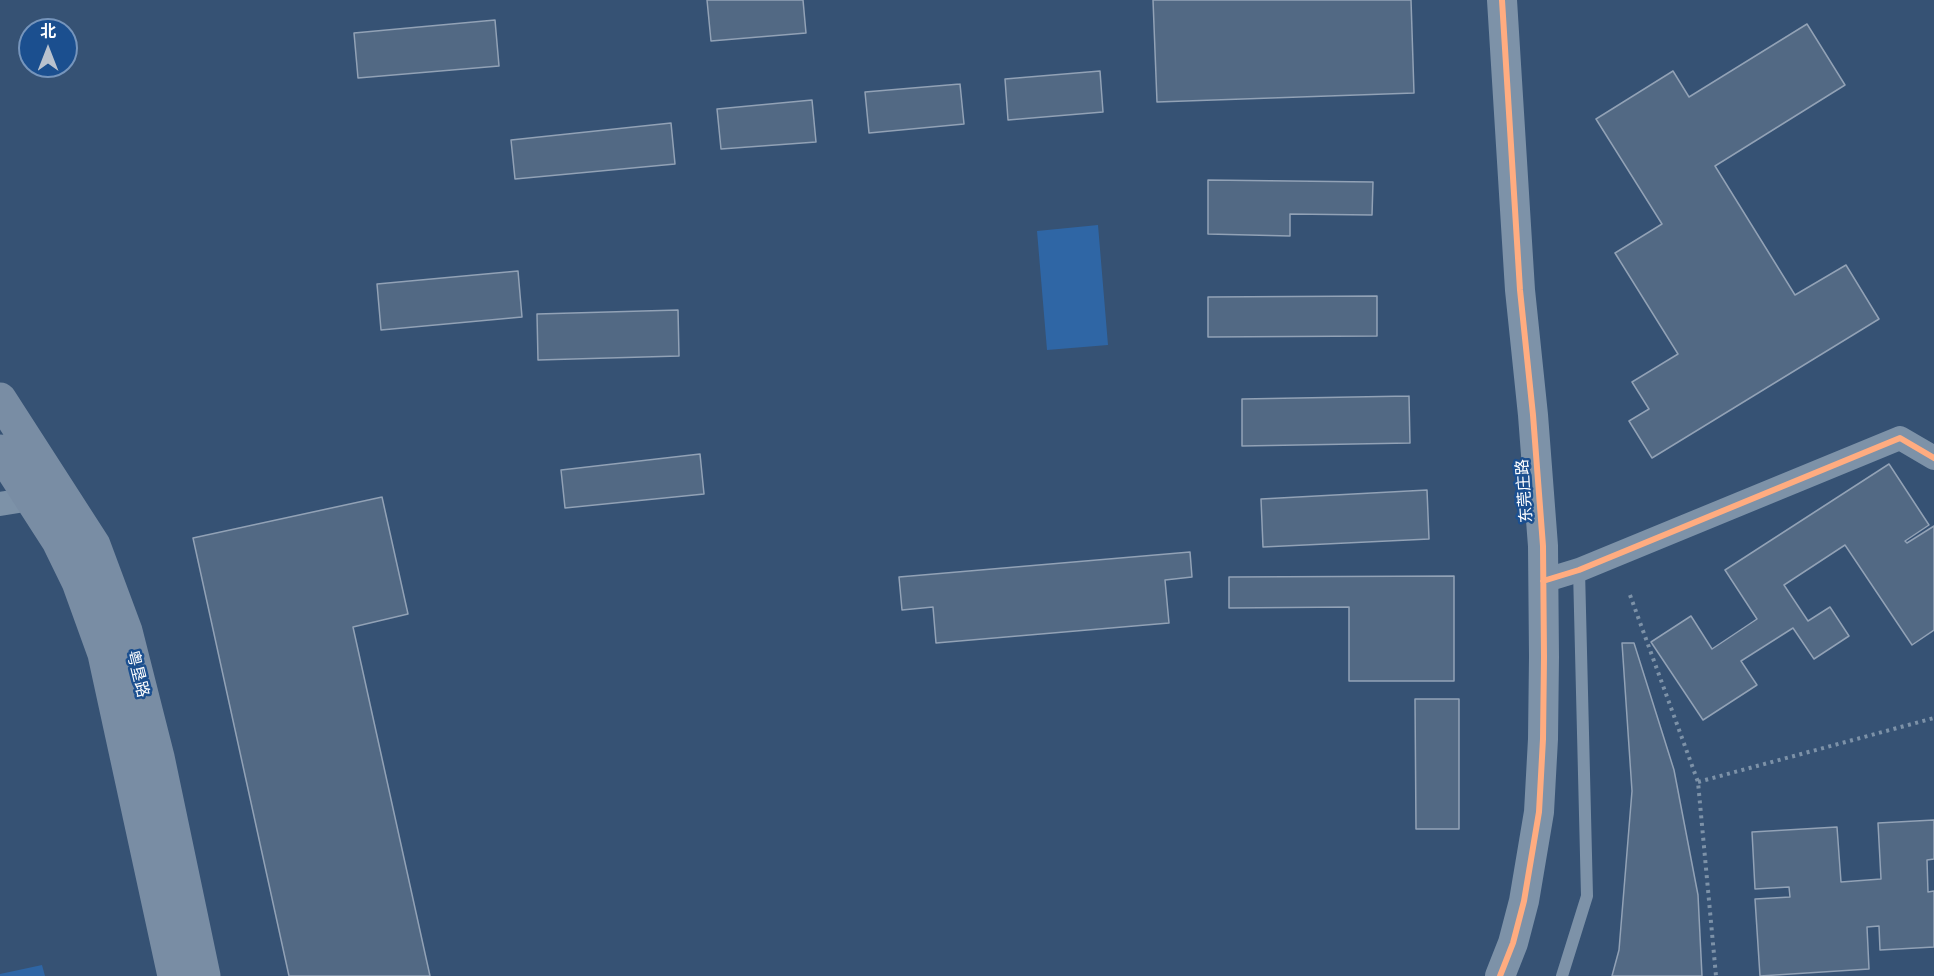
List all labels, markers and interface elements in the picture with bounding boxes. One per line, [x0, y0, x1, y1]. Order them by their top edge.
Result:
north arrow [18, 18, 78, 78]
text: 北 [40, 23, 56, 40]
street label: 东莞庄路 [1513, 458, 1537, 524]
street label: 粤垦路 [122, 648, 152, 700]

